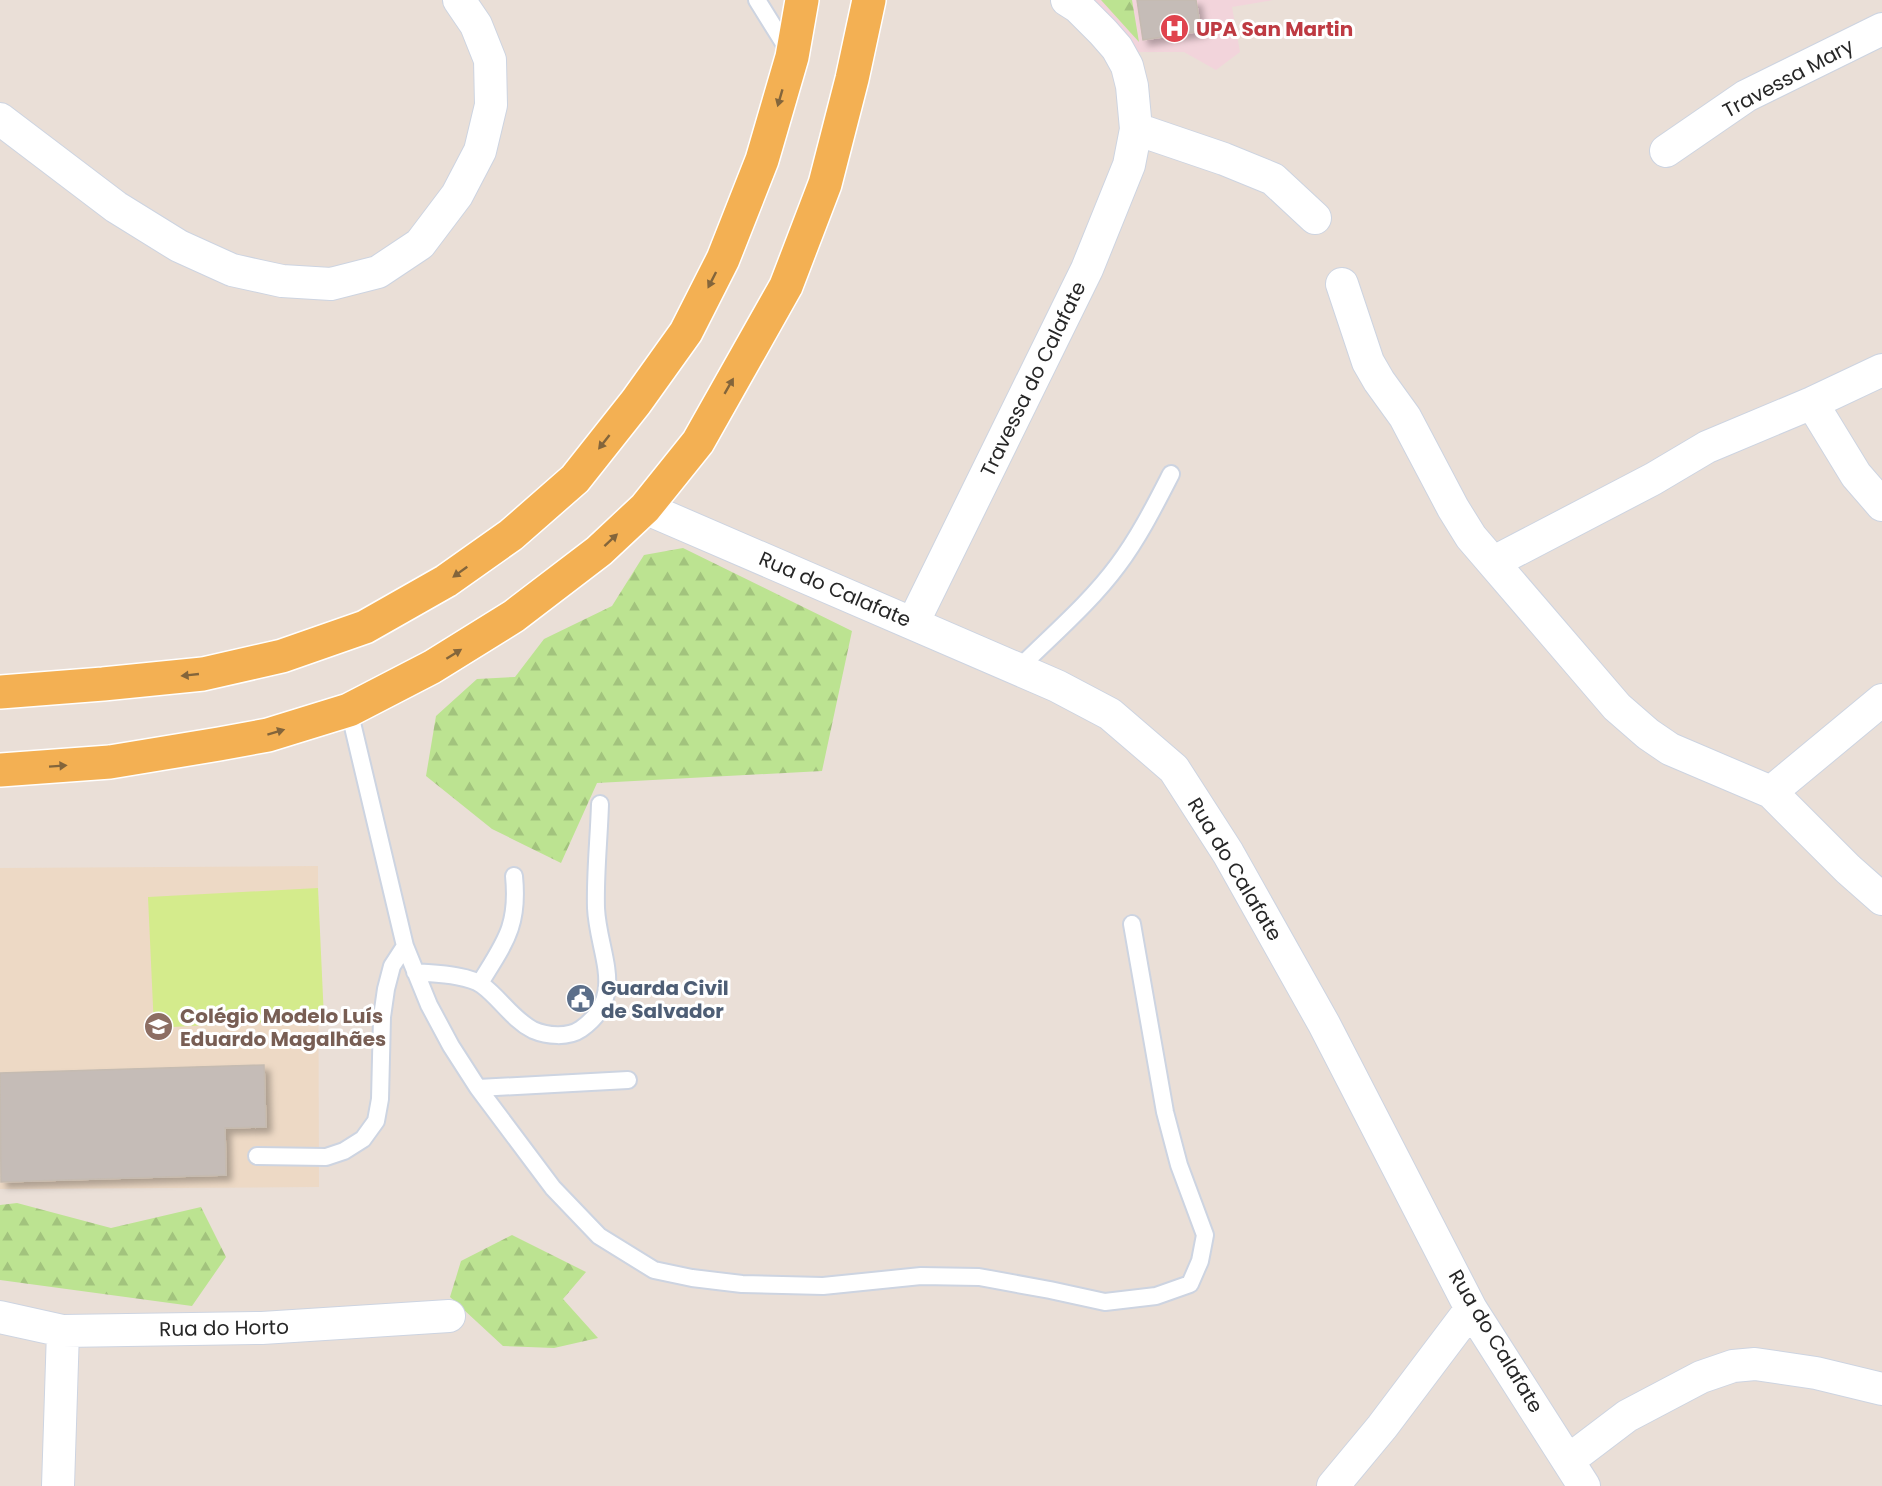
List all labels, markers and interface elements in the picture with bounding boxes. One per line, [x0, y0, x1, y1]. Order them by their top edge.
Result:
hospital icon: UPA San Martin [1159, 13, 1191, 45]
place label: UPA San Martin [1196, 15, 1353, 43]
street label: Travessa Mary [1718, 32, 1858, 124]
one-way arrow [775, 89, 784, 107]
one-way arrow [707, 272, 717, 289]
street label: Travessa do Calafate [974, 277, 1092, 481]
one-way arrow [724, 378, 735, 394]
one-way arrow [597, 434, 610, 450]
one-way arrow [604, 533, 618, 547]
street label: Rua do Calafate [755, 544, 915, 634]
one-way arrow [452, 565, 467, 577]
one-way arrow [446, 648, 462, 659]
one-way arrow [180, 670, 199, 680]
one-way arrow [267, 727, 285, 736]
one-way arrow [49, 761, 68, 770]
street label: Rua do Calafate [1181, 792, 1289, 946]
place label: Guarda Civil de Salvador [601, 974, 729, 1025]
public building icon: Guarda Civil de Salvador [564, 983, 596, 1015]
place label: Colégio Modelo Luís Eduardo Magalhães [180, 1002, 386, 1053]
school or university icon: Colégio Modelo Luís Eduardo Magalhães [143, 1011, 175, 1043]
street label: Rua do Calafate [1442, 1264, 1550, 1418]
street label: Rua do Horto [159, 1313, 289, 1343]

